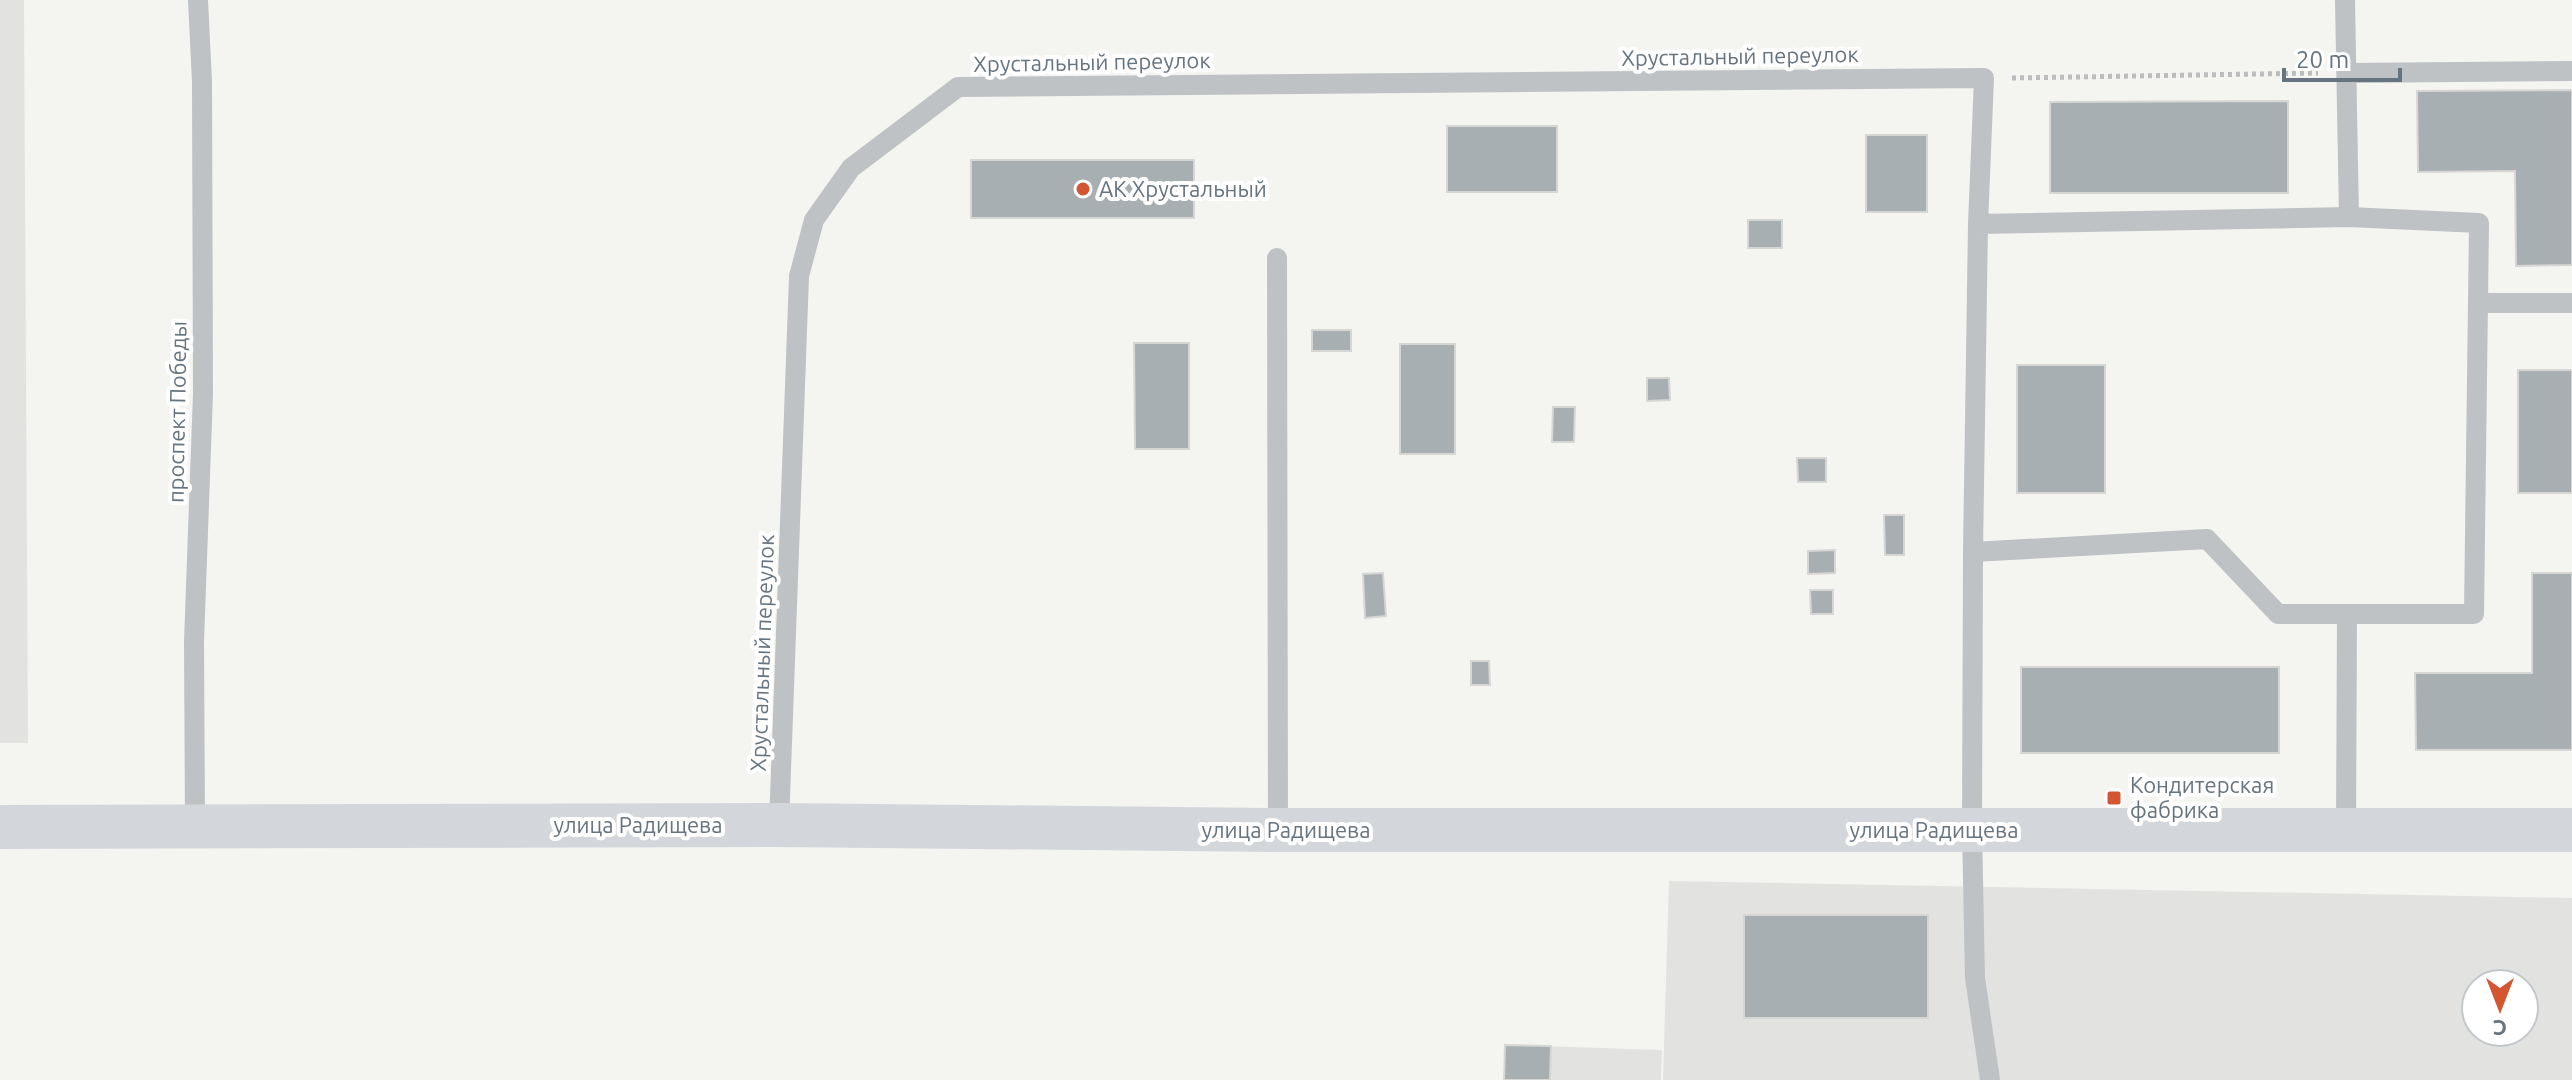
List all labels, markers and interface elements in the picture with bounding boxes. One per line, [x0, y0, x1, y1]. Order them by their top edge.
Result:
scale bar [2284, 32, 2400, 82]
street label: Хрустальный переулок [1621, 41, 1859, 70]
text: 20 m [2296, 46, 2349, 73]
street label: Хрустальный переулок [973, 47, 1211, 76]
place label: АК Хрустальный [1099, 176, 1267, 201]
marker: АК Хрустальный [1074, 180, 1092, 198]
street label: проспект Победы [162, 321, 191, 503]
street label: Хрустальный переулок [745, 534, 778, 772]
place label: Кондитерская фабрика [2130, 772, 2274, 822]
marker: Кондитерская фабрика [2105, 789, 2123, 807]
street label: улица Радищева [553, 812, 723, 837]
street label: улица Радищева [1201, 817, 1371, 842]
street label: улица Радищева [1849, 817, 2019, 842]
north arrow [2460, 968, 2540, 1048]
text: С [2493, 1016, 2507, 1041]

